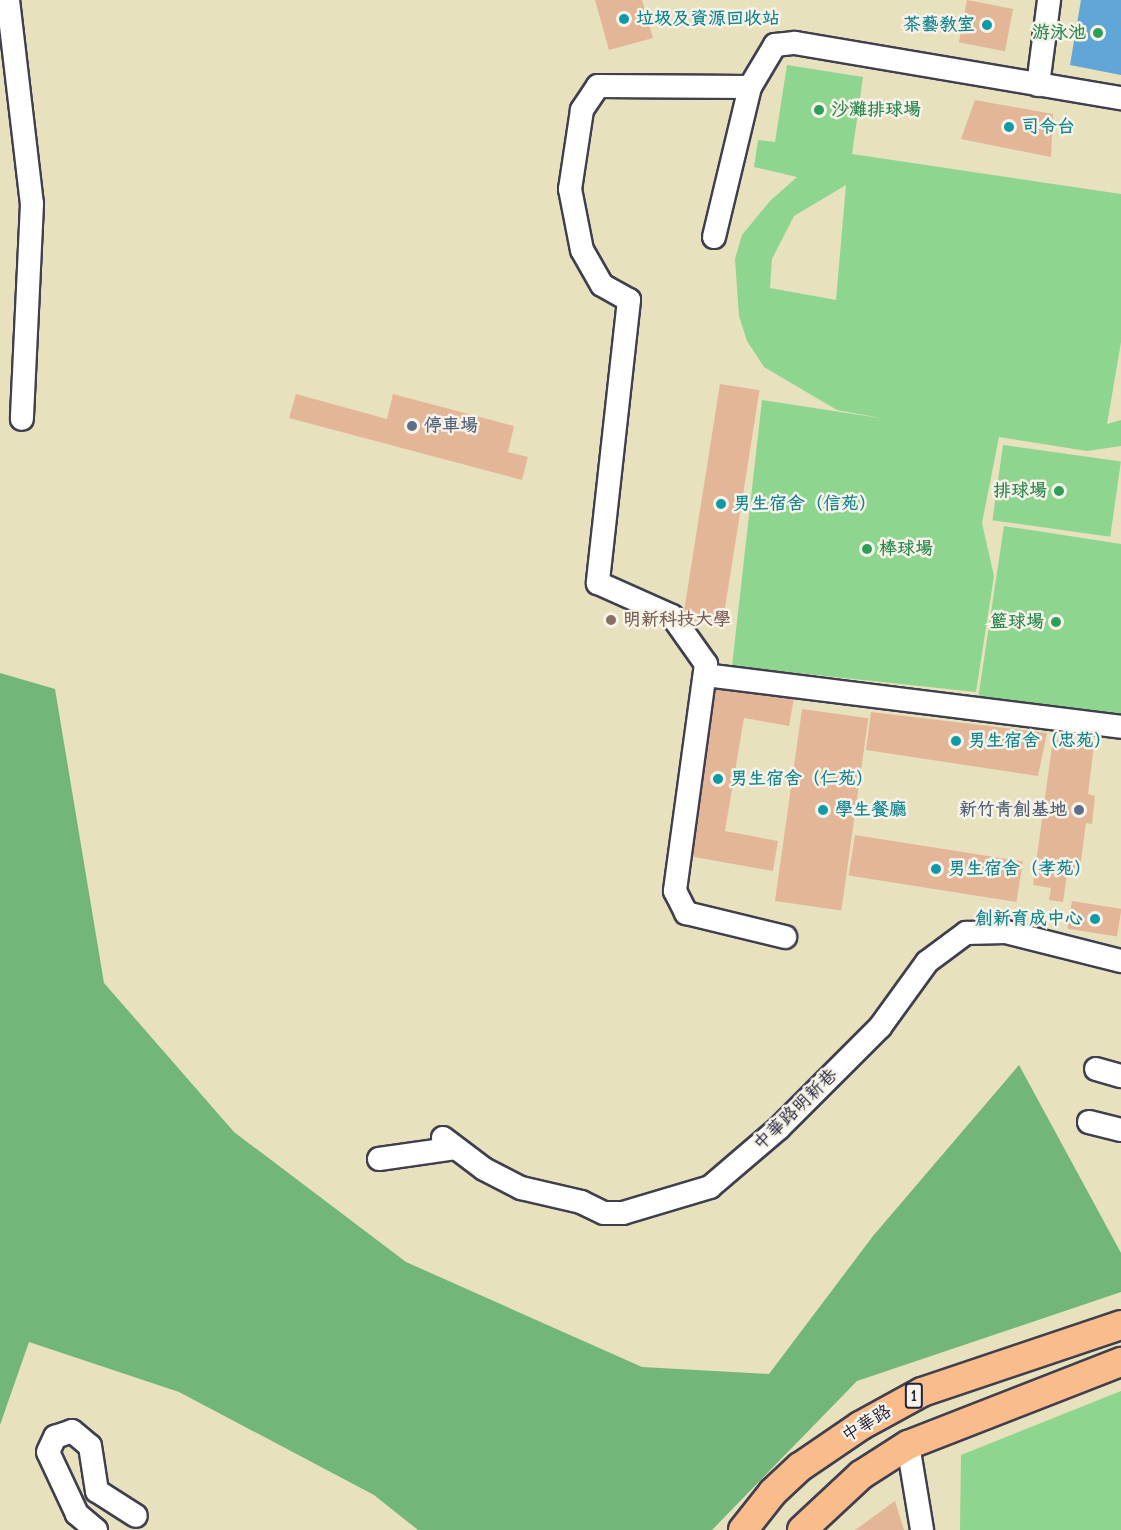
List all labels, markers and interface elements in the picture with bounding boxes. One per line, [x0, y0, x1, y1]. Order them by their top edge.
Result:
place label: 垃圾及資源回收站 [636, 8, 780, 30]
marker: 垃圾及資源回收站 [617, 12, 631, 26]
place label: 茶藝教室 [903, 14, 975, 36]
marker: 茶藝教室 [980, 18, 994, 32]
place label: 游泳池 [1032, 22, 1086, 44]
marker: 游泳池 [1091, 26, 1105, 40]
place label: 沙灘排球場 [831, 99, 921, 121]
marker: 沙灘排球場 [812, 103, 826, 117]
place label: 司令台 [1021, 116, 1075, 138]
marker: 司令台 [1002, 120, 1016, 134]
place label: 停車場 [424, 415, 478, 437]
marker: 停車場 [405, 419, 419, 433]
place label: 排球場 [993, 480, 1047, 502]
marker: 排球場 [1052, 484, 1066, 498]
place label: 男生宿舍（信苑） [733, 493, 877, 515]
marker: 男生宿舍（信苑） [714, 497, 728, 511]
place label: 棒球場 [879, 538, 933, 560]
marker: 棒球場 [860, 542, 874, 556]
place label: 明新科技大學 [623, 609, 731, 631]
place label: 籃球場 [990, 611, 1044, 633]
marker: 明新科技大學 [604, 613, 618, 627]
marker: 籃球場 [1049, 615, 1063, 629]
place label: 男生宿舍（忠苑） [968, 730, 1112, 752]
marker: 男生宿舍（忠苑） [949, 734, 963, 748]
place label: 男生宿舍（仁苑） [730, 768, 874, 790]
marker: 男生宿舍（仁苑） [711, 772, 725, 786]
place label: 學生餐廳 [835, 799, 907, 821]
place label: 新竹青創基地 [959, 799, 1067, 821]
marker: 學生餐廳 [816, 803, 830, 817]
marker: 新竹青創基地 [1072, 803, 1086, 817]
place label: 男生宿舍（孝苑） [948, 858, 1092, 880]
marker: 男生宿舍（孝苑） [929, 862, 943, 876]
place label: 創新育成中心 [975, 908, 1083, 930]
marker: 創新育成中心 [1088, 912, 1102, 926]
street label: 中華路明新巷 [750, 1065, 842, 1155]
road number: 1 [904, 1383, 924, 1409]
street label: 中華路 [838, 1401, 896, 1447]

